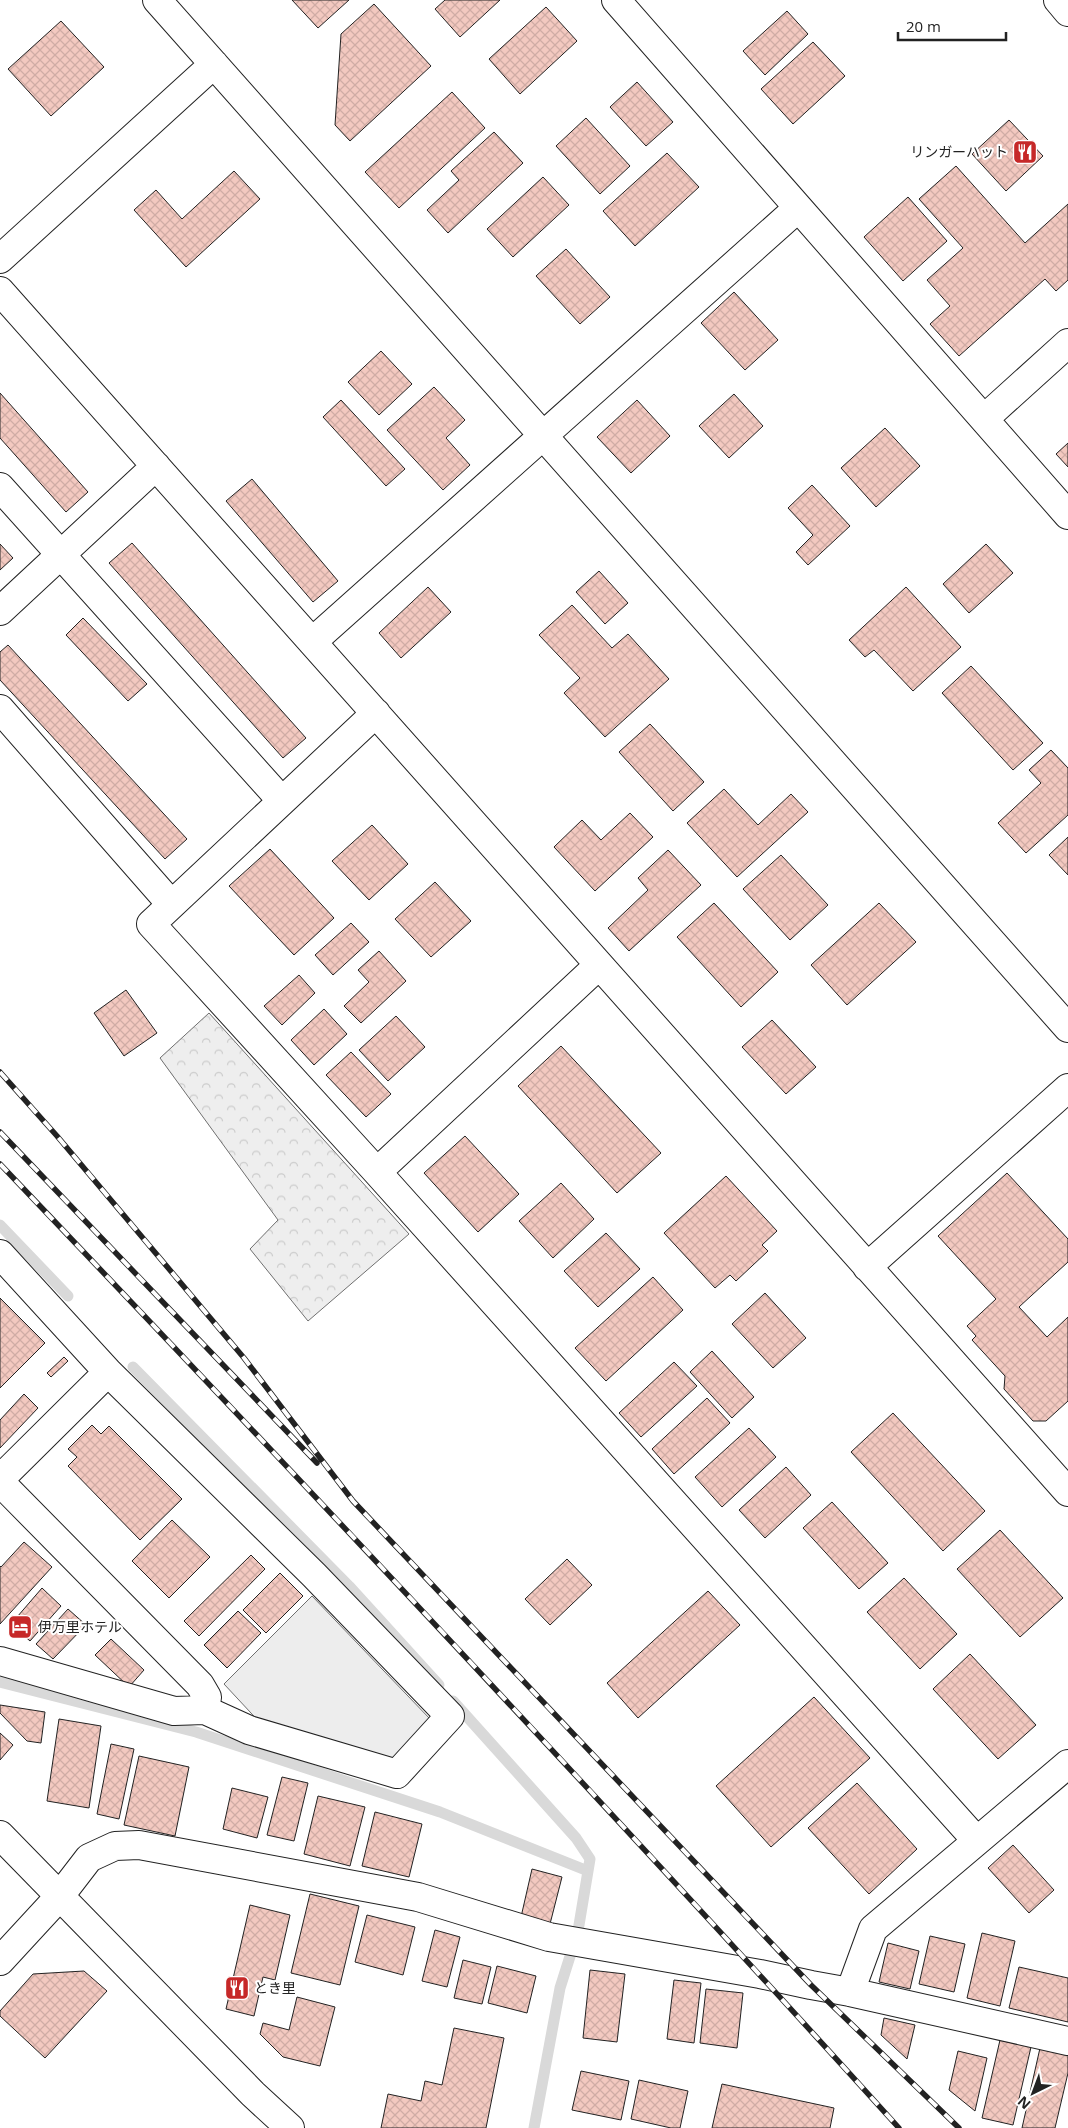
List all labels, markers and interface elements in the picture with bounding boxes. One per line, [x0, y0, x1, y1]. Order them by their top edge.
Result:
scale bar [898, 10, 1006, 42]
text: 20 m [906, 16, 941, 36]
restaurant icon: リンガーハット [1012, 139, 1038, 165]
place label: リンガーハット [910, 142, 1008, 161]
hotel icon: 伊万里ホテル [7, 1614, 33, 1640]
place label: 伊万里ホテル [38, 1617, 122, 1636]
restaurant icon: とき里 [224, 1975, 250, 2001]
place label: とき里 [254, 1978, 296, 1997]
north arrow [1008, 2068, 1058, 2118]
text: N [1013, 2092, 1035, 2114]

